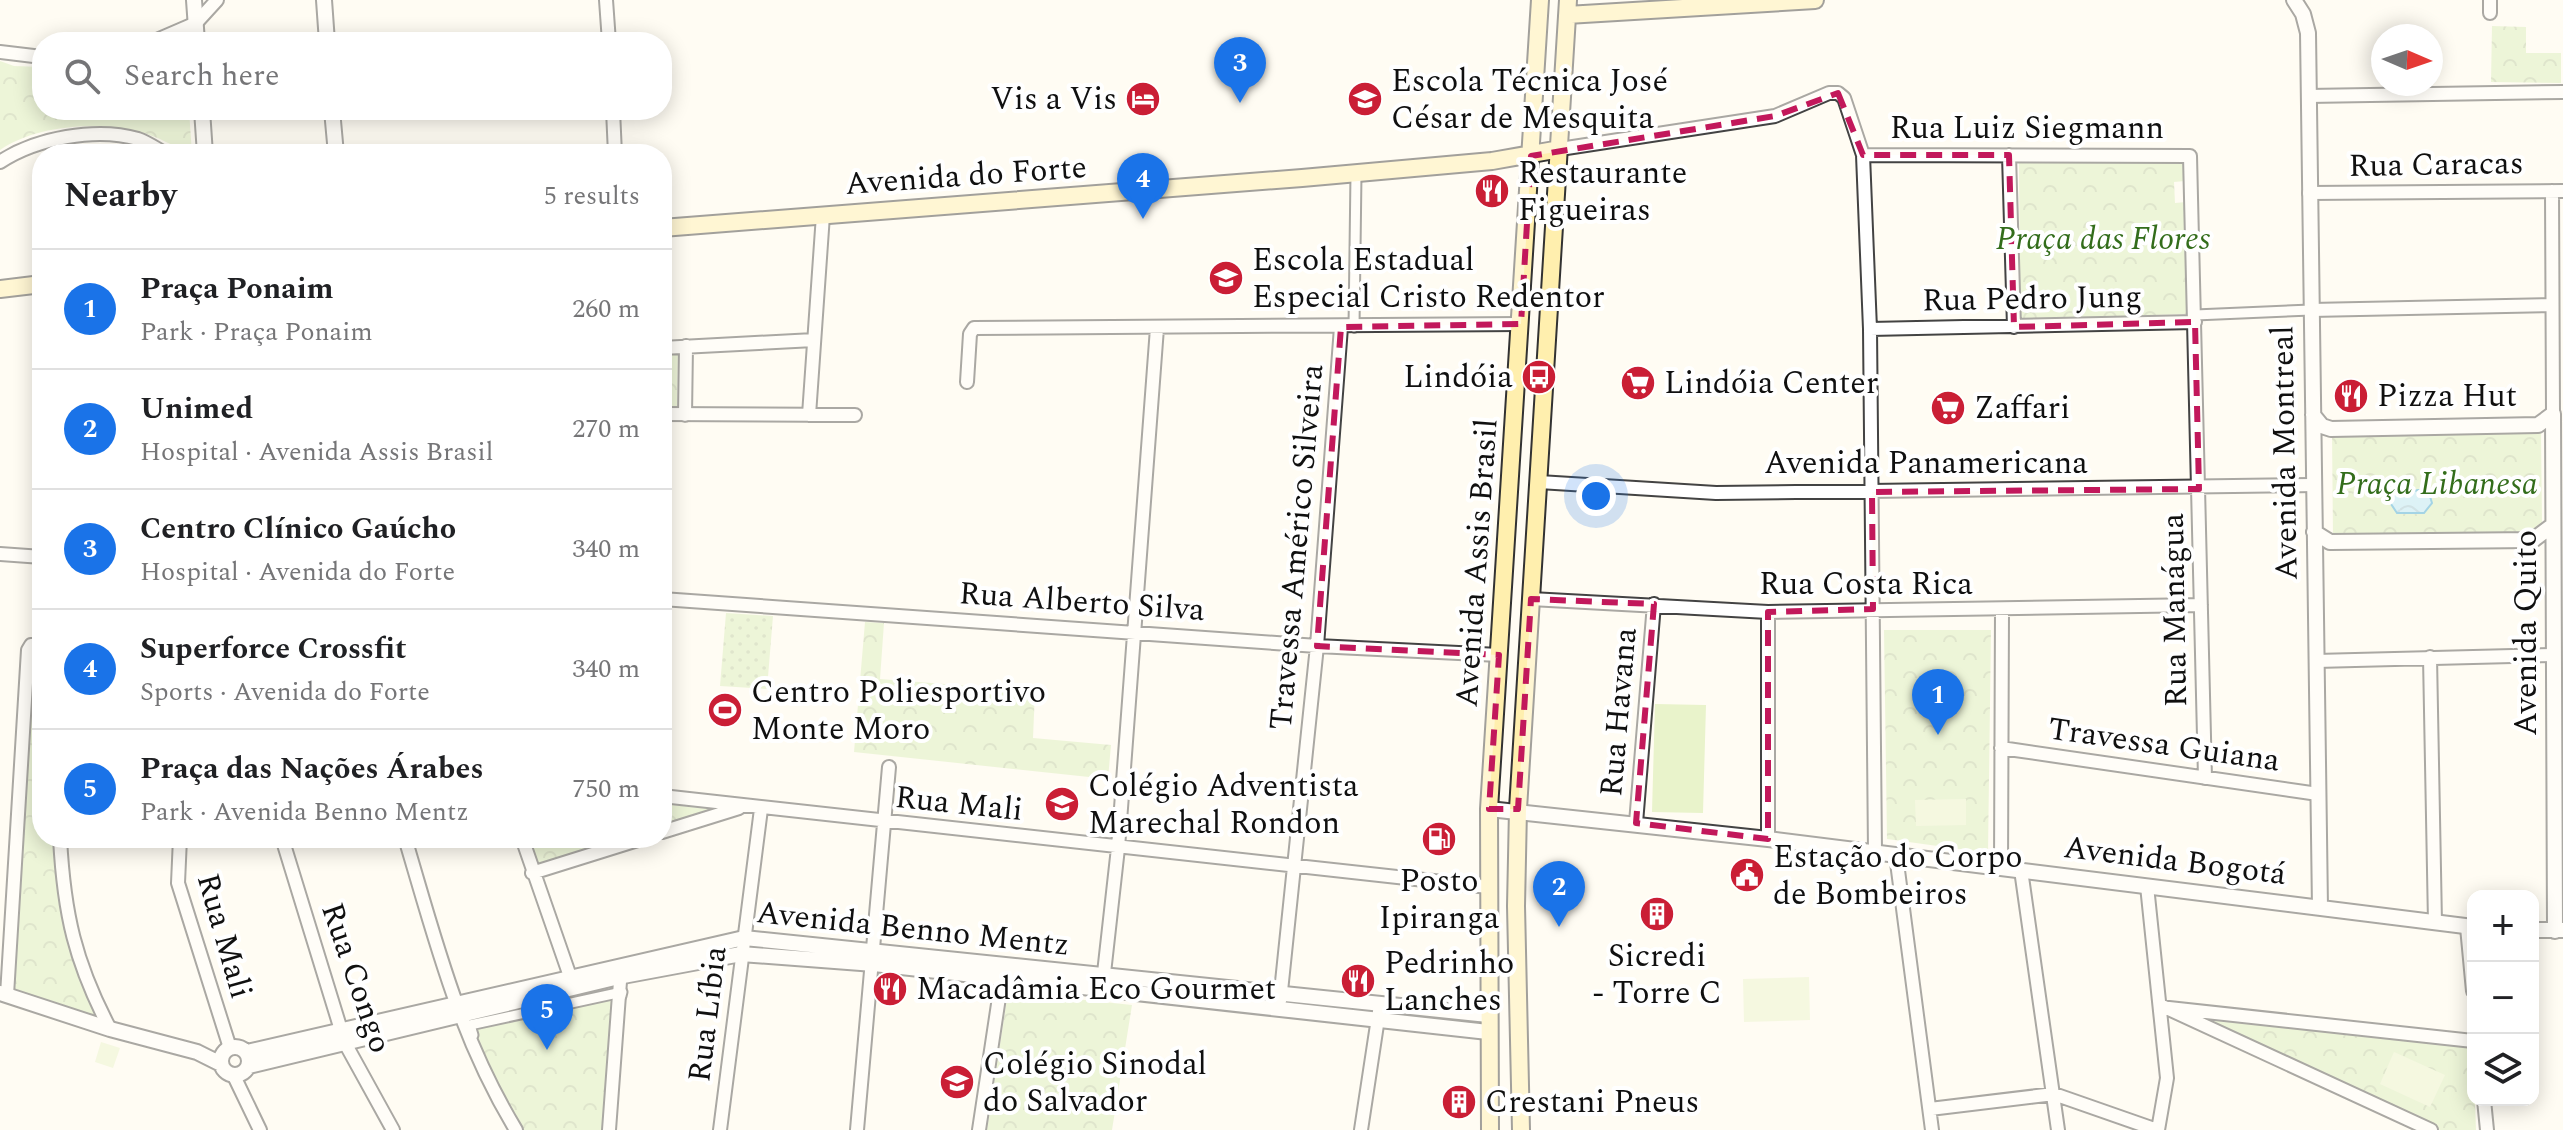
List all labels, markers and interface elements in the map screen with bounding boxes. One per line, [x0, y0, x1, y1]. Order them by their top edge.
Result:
north arrow [2371, 24, 2443, 96]
search box [32, 32, 672, 120]
pin: 3 [1214, 37, 1266, 103]
text: Search here [124, 53, 280, 99]
icon: search [60, 54, 104, 98]
place label: Escola Técnica José César de Mesquita [1391, 57, 1668, 143]
place label: Vis a Vis [990, 75, 1117, 124]
hotel icon: Vis a Vis [1124, 80, 1162, 118]
school or university icon: Escola Técnica José César de Mesquita [1346, 80, 1384, 118]
street label: Rua Luiz Siegmann [1890, 104, 2164, 153]
street label: Rua Caracas [2348, 139, 2524, 191]
street label: Avenida do Forte [843, 143, 1089, 209]
place label: Restaurante Figueiras [1518, 149, 1687, 235]
pin: 4 [1117, 153, 1169, 219]
text: Nearby [64, 170, 177, 222]
restaurant icon: Restaurante Figueiras [1473, 172, 1511, 210]
text: 5 results [544, 176, 640, 216]
park label: Praça das Flores [1996, 215, 2210, 264]
place label: Escola Estadual Especial Cristo Redentor [1252, 236, 1605, 322]
school or university icon: Escola Estadual Especial Cristo Redentor [1207, 259, 1245, 297]
text: Praça Ponaim [140, 266, 334, 312]
street label: Rua Pedro Jung [1922, 273, 2142, 325]
text: 1 [83, 289, 97, 329]
text: 260 m [572, 289, 640, 329]
text: Park · Praça Ponaim [140, 312, 373, 352]
street label: Avenida Montreal [2258, 325, 2312, 581]
place label: Lindóia [1403, 353, 1513, 402]
bus stop icon: Lindóia [1520, 358, 1558, 396]
place label: Lindóia Center [1664, 359, 1879, 408]
street label: Travessa Américo Silveira [1257, 362, 1337, 732]
supermarket icon: Lindóia Center [1619, 364, 1657, 402]
place label: Pizza Hut [2377, 372, 2517, 421]
restaurant icon: Pizza Hut [2332, 377, 2370, 415]
place label: Zaffari [1974, 384, 2070, 433]
text: Unimed [140, 386, 253, 432]
supermarket icon: Zaffari [1929, 389, 1967, 427]
text: 2 [83, 409, 97, 449]
text: 270 m [572, 409, 640, 449]
street label: Avenida Assis Brasil [1442, 417, 1512, 709]
text: Hospital · Avenida Assis Brasil [140, 432, 493, 472]
street label: Avenida Panamericana [1764, 439, 2088, 488]
park label: Praça Libanesa [2336, 460, 2538, 509]
your location [1576, 476, 1616, 516]
text: Centro Clínico Gaúcho [140, 506, 456, 552]
street label: Rua Manágua [2149, 512, 2201, 707]
text: 3 [83, 529, 97, 569]
text: 340 m [572, 529, 640, 569]
street label: Avenida Quito [2502, 530, 2551, 736]
text: Hospital · Avenida do Forte [140, 552, 455, 592]
street label: Rua Costa Rica [1759, 560, 1973, 609]
street label: Rua Alberto Silva [958, 569, 1207, 635]
street label: Rua Havana [1587, 625, 1651, 799]
text: Superforce Crossfit [140, 626, 407, 672]
text: 4 [83, 649, 97, 689]
text: 340 m [572, 649, 640, 689]
place label: Centro Poliesportivo Monte Moro [751, 668, 1046, 754]
pin: 1 [1912, 669, 1964, 735]
text: Sports · Avenida do Forte [140, 672, 430, 712]
sports icon: Centro Poliesportivo Monte Moro [706, 691, 744, 729]
street label: Travessa Guiana [2045, 704, 2283, 786]
text: Praça das Nações Árabes [140, 746, 484, 792]
place label: Colégio Adventista Marechal Rondon [1088, 762, 1359, 848]
text: 5 [83, 769, 97, 809]
text: 750 m [572, 769, 640, 809]
street label: Rua Mali [893, 773, 1025, 835]
school or university icon: Colégio Adventista Marechal Rondon [1043, 785, 1081, 823]
text: Park · Avenida Benno Mentz [140, 792, 469, 832]
fuel station icon: Posto Ipiranga [1420, 820, 1458, 858]
street label: Avenida Bogotá [2061, 823, 2289, 899]
place label: Estação do Corpo de Bombeiros [1773, 833, 2023, 919]
public building icon: Estação do Corpo de Bombeiros [1728, 856, 1766, 894]
place label: Posto Ipiranga [1379, 857, 1500, 943]
pin: 2 [1533, 861, 1585, 927]
street label: Rua Mali [183, 868, 265, 1004]
street label: Avenida Benno Mentz [754, 888, 1072, 970]
map controls [2467, 890, 2539, 1106]
button: + [2467, 890, 2539, 962]
building icon: Sicredi - Torre C [1638, 895, 1676, 933]
street label: Rua Congo [307, 896, 405, 1060]
place label: Sicredi - Torre C [1592, 932, 1722, 1018]
place label: Pedrinho Lanches [1384, 939, 1514, 1025]
street label: Rua Líbia [675, 943, 741, 1085]
restaurant icon: Pedrinho Lanches [1339, 962, 1377, 1000]
button: − [2467, 962, 2539, 1034]
place label: Macadâmia Eco Gourmet [916, 965, 1276, 1014]
restaurant icon: Macadâmia Eco Gourmet [871, 970, 909, 1008]
pin: 5 [521, 984, 573, 1050]
button: layers [2467, 1034, 2539, 1106]
place label: Colégio Sinodal do Salvador [983, 1040, 1207, 1126]
school or university icon: Colégio Sinodal do Salvador [938, 1063, 976, 1101]
place label: Crestani Pneus [1485, 1078, 1699, 1127]
building icon: Crestani Pneus [1440, 1083, 1478, 1121]

